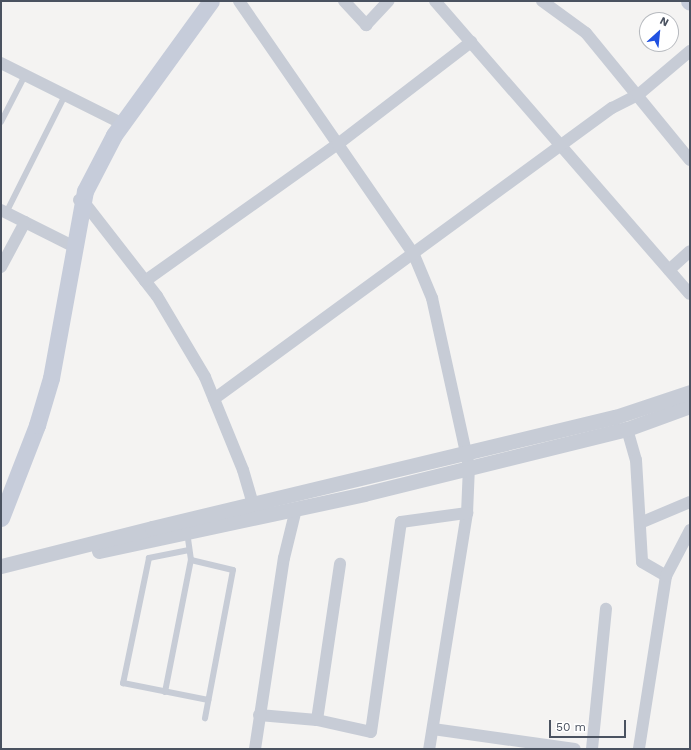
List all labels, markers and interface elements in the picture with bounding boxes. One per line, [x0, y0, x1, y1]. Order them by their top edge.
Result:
north arrow [639, 12, 679, 52]
text: N [658, 14, 671, 29]
scale bar [551, 712, 628, 738]
text: 50 m [556, 720, 586, 734]

